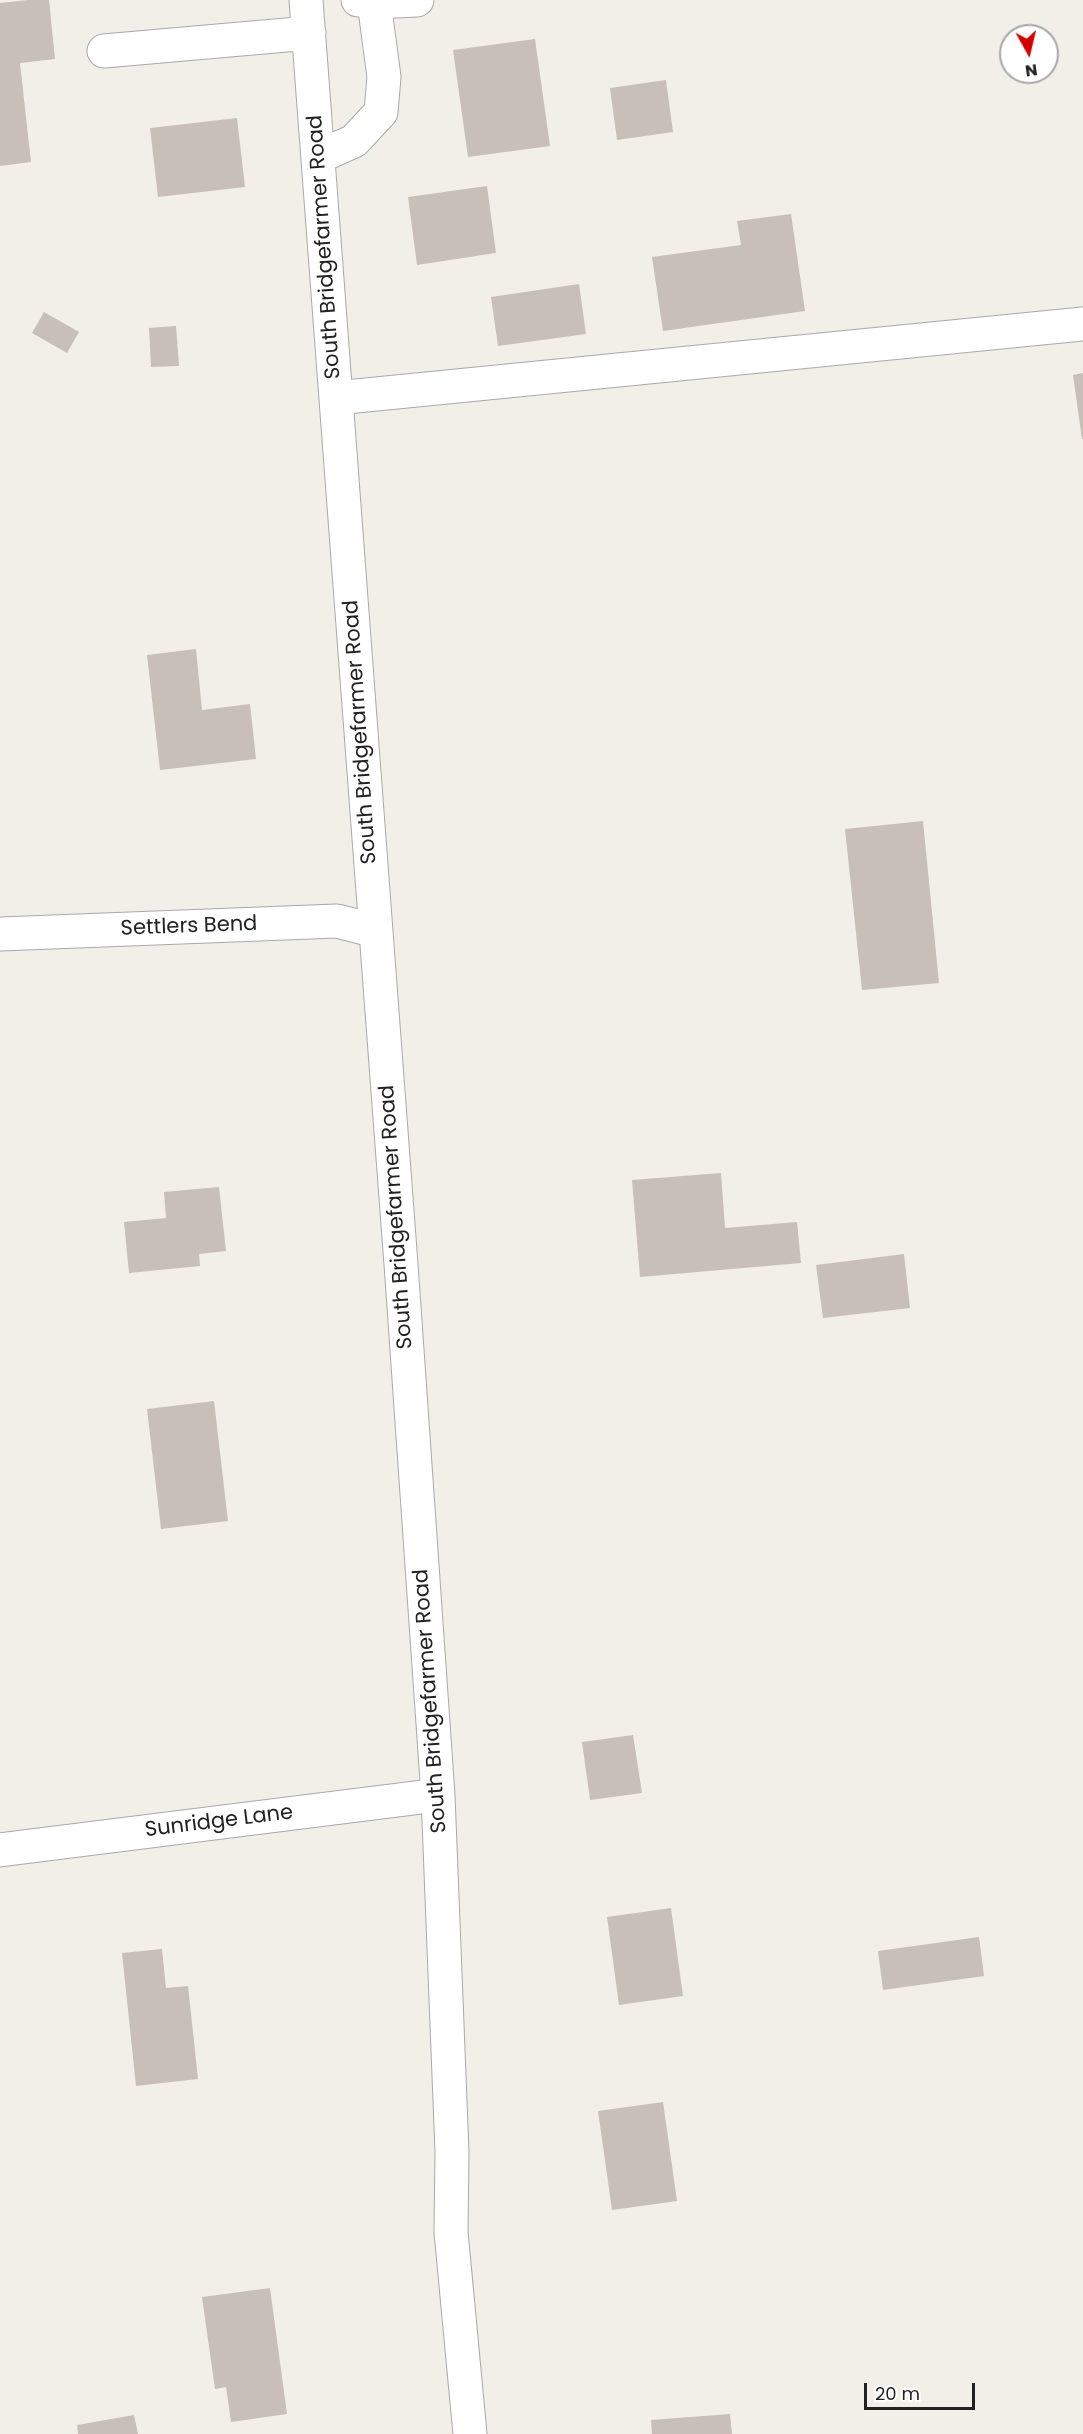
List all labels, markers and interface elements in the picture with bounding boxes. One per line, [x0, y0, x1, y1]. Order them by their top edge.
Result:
north arrow [999, 24, 1059, 84]
text: N [1024, 58, 1039, 83]
street label: South Bridgefarmer Road [303, 114, 347, 380]
street label: South Bridgefarmer Road [339, 599, 383, 865]
street label: Settlers Bend [120, 912, 258, 942]
street label: South Bridgefarmer Road [375, 1084, 419, 1350]
street label: South Bridgefarmer Road [409, 1568, 453, 1834]
street label: Sunridge Lane [144, 1800, 294, 1844]
scale bar [867, 2371, 978, 2409]
text: 20 m [875, 2381, 920, 2406]

